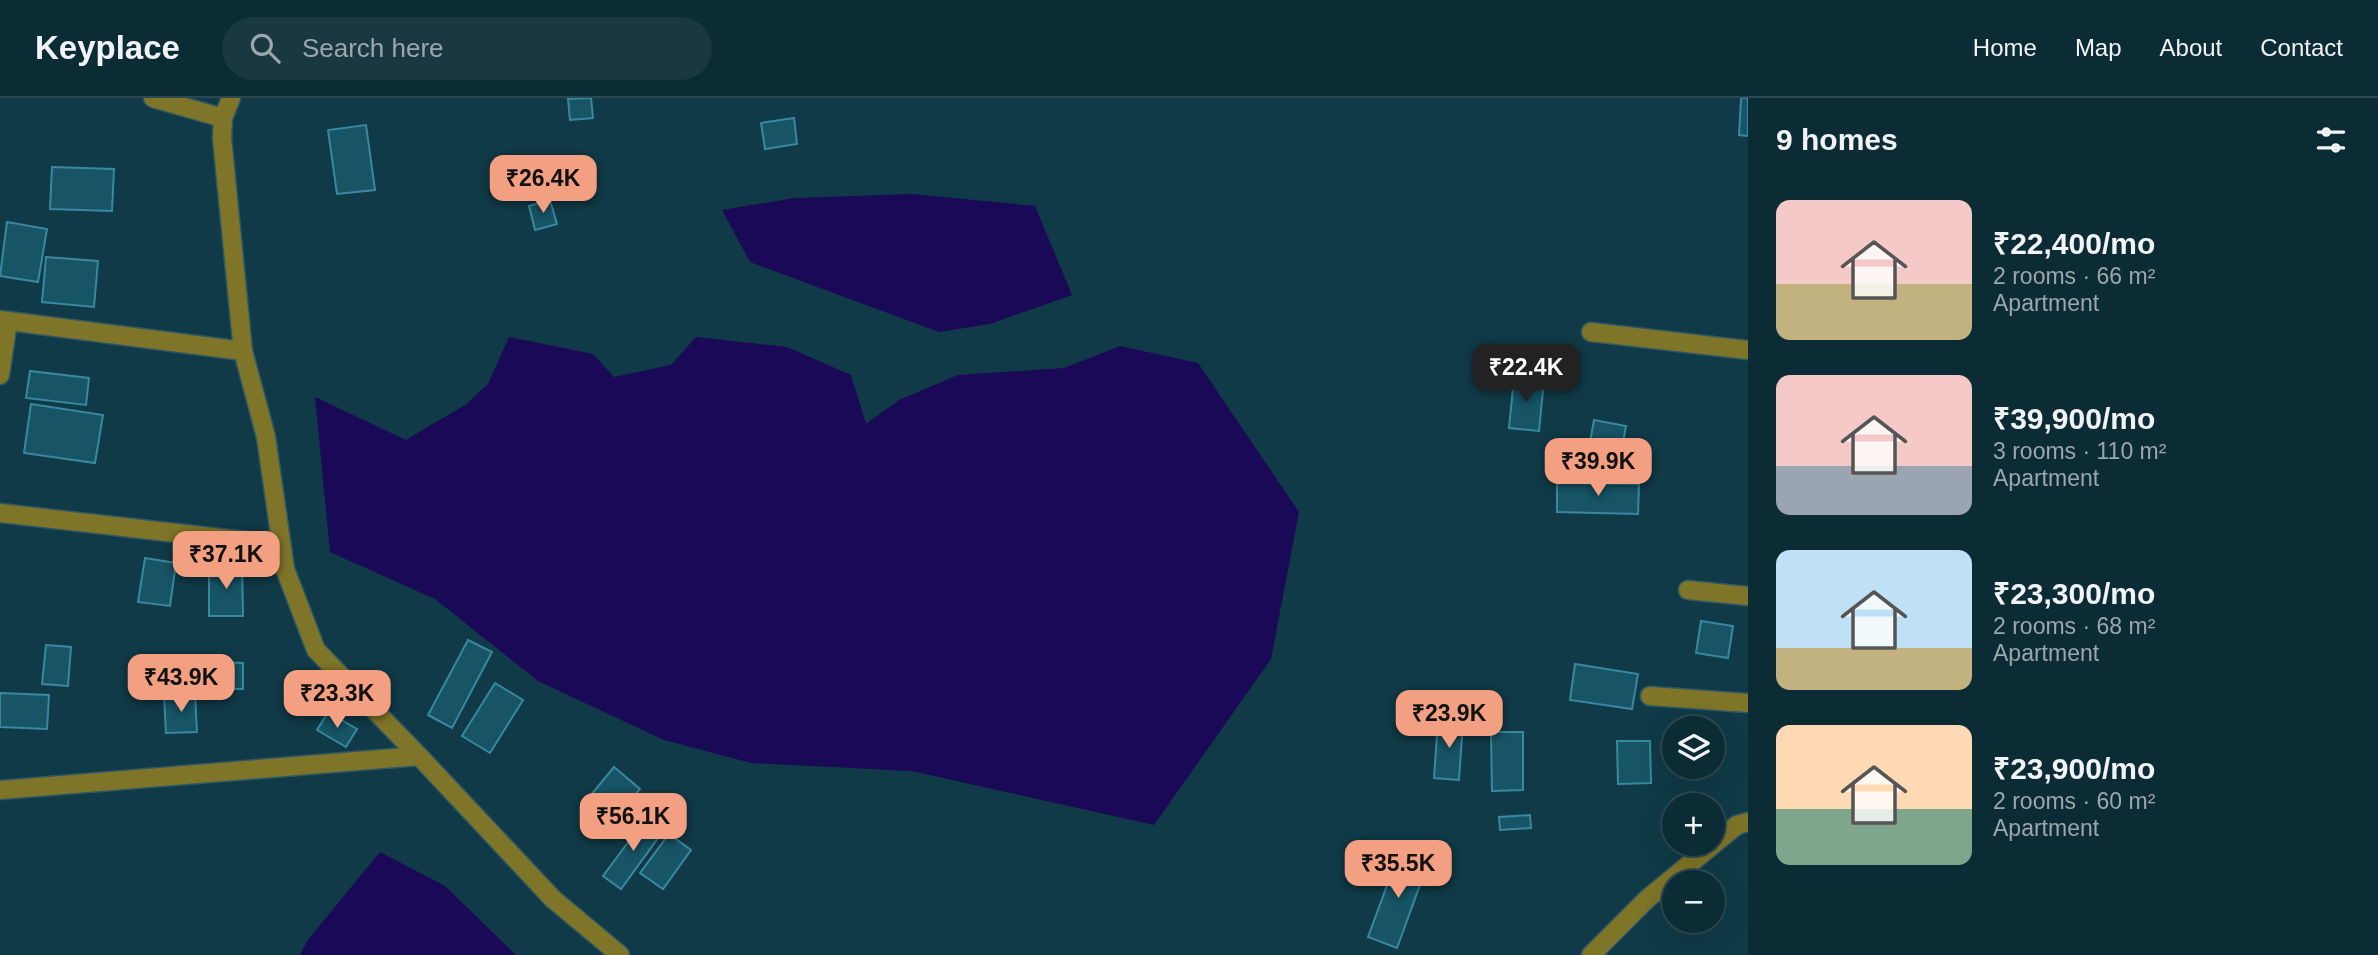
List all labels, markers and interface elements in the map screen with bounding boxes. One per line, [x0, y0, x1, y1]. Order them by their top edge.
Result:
search box [222, 17, 712, 80]
text: Keyplace [35, 29, 180, 66]
icon: search [246, 29, 284, 67]
text: Search here [302, 33, 444, 63]
text: Home [1973, 34, 2037, 61]
text: Map [2075, 34, 2122, 61]
text: About [2160, 34, 2222, 61]
text: Contact [2260, 34, 2343, 61]
icon: filters [2312, 121, 2350, 159]
text: 9 homes [1776, 123, 1898, 156]
pin: ₹26.4K [486, 156, 600, 215]
text: ₹26.4K [506, 165, 580, 191]
text: ₹22,400/mo [1993, 227, 2155, 260]
icon: home [1832, 228, 1916, 312]
text: 2 rooms · 66 m² [1993, 263, 2155, 289]
text: Apartment [1993, 290, 2099, 316]
pin: ₹22.4K [1469, 344, 1583, 404]
text: ₹22.4K [1489, 354, 1563, 380]
text: ₹39,900/mo [1993, 402, 2155, 435]
icon: home [1832, 403, 1916, 487]
pin: ₹39.9K [1541, 438, 1655, 498]
text: 3 rooms · 110 m² [1993, 438, 2166, 464]
text: ₹39.9K [1561, 448, 1635, 474]
text: Apartment [1993, 465, 2099, 491]
pin: ₹37.1K [169, 532, 283, 591]
text: ₹37.1K [189, 541, 263, 567]
text: ₹23,300/mo [1993, 577, 2155, 610]
icon: home [1832, 578, 1916, 662]
text: 2 rooms · 68 m² [1993, 613, 2155, 639]
text: Apartment [1993, 640, 2099, 666]
pin: ₹43.9K [124, 654, 238, 714]
text: ₹43.9K [144, 664, 218, 690]
pin: ₹23.3K [280, 670, 394, 730]
text: ₹23.3K [300, 680, 374, 706]
pin: ₹23.9K [1392, 690, 1506, 750]
text: ₹23.9K [1412, 700, 1486, 726]
map controls [1662, 716, 1725, 933]
button: layers [1662, 716, 1725, 779]
text: ₹23,900/mo [1993, 752, 2155, 785]
icon: home [1832, 753, 1916, 837]
text: 2 rooms · 60 m² [1993, 788, 2155, 814]
button: + [1662, 793, 1725, 856]
pin: ₹56.1K [576, 794, 690, 853]
text: ₹56.1K [596, 803, 670, 829]
text: Apartment [1993, 815, 2099, 841]
pin: ₹35.5K [1341, 840, 1455, 900]
text: ₹35.5K [1361, 850, 1435, 876]
button: − [1662, 870, 1725, 933]

